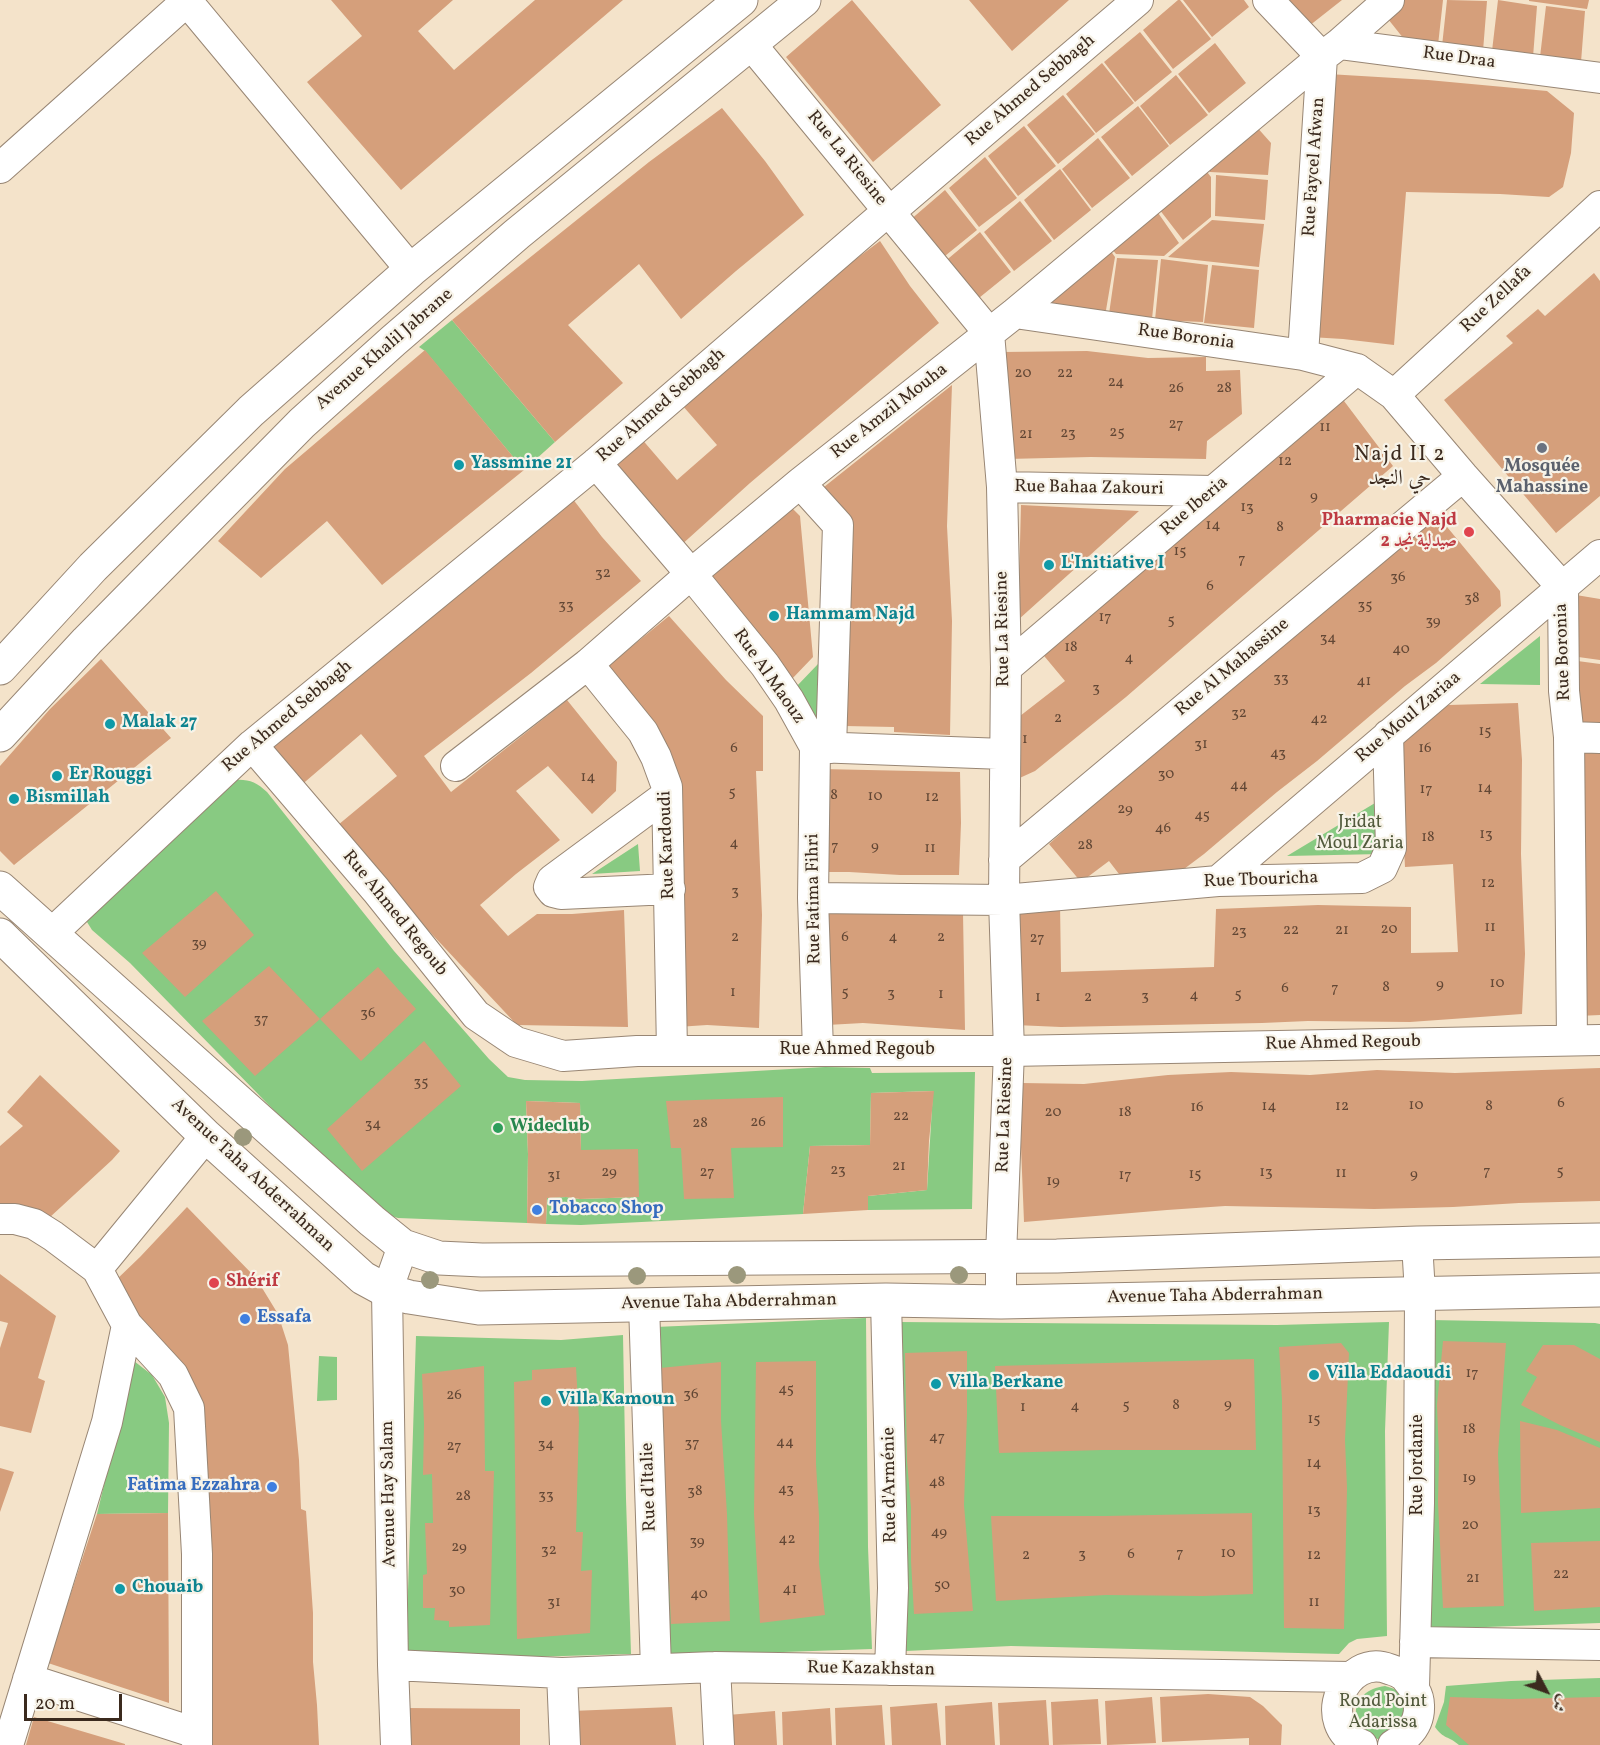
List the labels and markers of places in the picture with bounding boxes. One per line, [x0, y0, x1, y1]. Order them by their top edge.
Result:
marker: Mosquée Mahassine [1535, 441, 1549, 455]
place label: Yassmine 21 [471, 454, 572, 476]
place label: Mosquée Mahassine [1496, 457, 1588, 500]
marker: Yassmine 21 [452, 458, 466, 472]
place label: Pharmacie Najd 2 صيدلية نجد [1321, 511, 1457, 554]
marker: Pharmacie Najd 2 صيدلية نجد [1462, 525, 1476, 539]
place label: L'Initiative I [1061, 554, 1164, 576]
marker: L'Initiative I [1042, 558, 1056, 572]
place label: Hammam Najd [786, 605, 915, 627]
marker: Hammam Najd [767, 609, 781, 623]
place label: Malak 27 [122, 713, 197, 735]
marker: Malak 27 [103, 717, 117, 731]
place label: Er Rouggi [69, 765, 152, 787]
marker: Er Rouggi [50, 769, 64, 783]
place label: Bismillah [26, 788, 110, 810]
marker: Bismillah [7, 792, 21, 806]
place label: Wideclub [510, 1117, 590, 1139]
marker: Wideclub [491, 1121, 505, 1135]
place label: Tobacco Shop [549, 1199, 664, 1221]
marker: Tobacco Shop [530, 1203, 544, 1217]
place label: Shérif [226, 1272, 279, 1294]
marker: Shérif [207, 1276, 221, 1290]
place label: Essafa [257, 1308, 312, 1330]
marker: Essafa [238, 1312, 252, 1326]
place label: Villa Eddaoudi [1326, 1364, 1451, 1386]
marker: Villa Eddaoudi [1307, 1368, 1321, 1382]
place label: Villa Berkane [948, 1373, 1063, 1395]
marker: Villa Berkane [929, 1377, 943, 1391]
place label: Villa Kamoun [558, 1390, 675, 1412]
marker: Villa Kamoun [539, 1394, 553, 1408]
place label: Fatima Ezzahra [127, 1476, 260, 1498]
marker: Fatima Ezzahra [265, 1480, 279, 1494]
place label: Chouaib [132, 1578, 203, 1600]
marker: Chouaib [113, 1582, 127, 1596]

